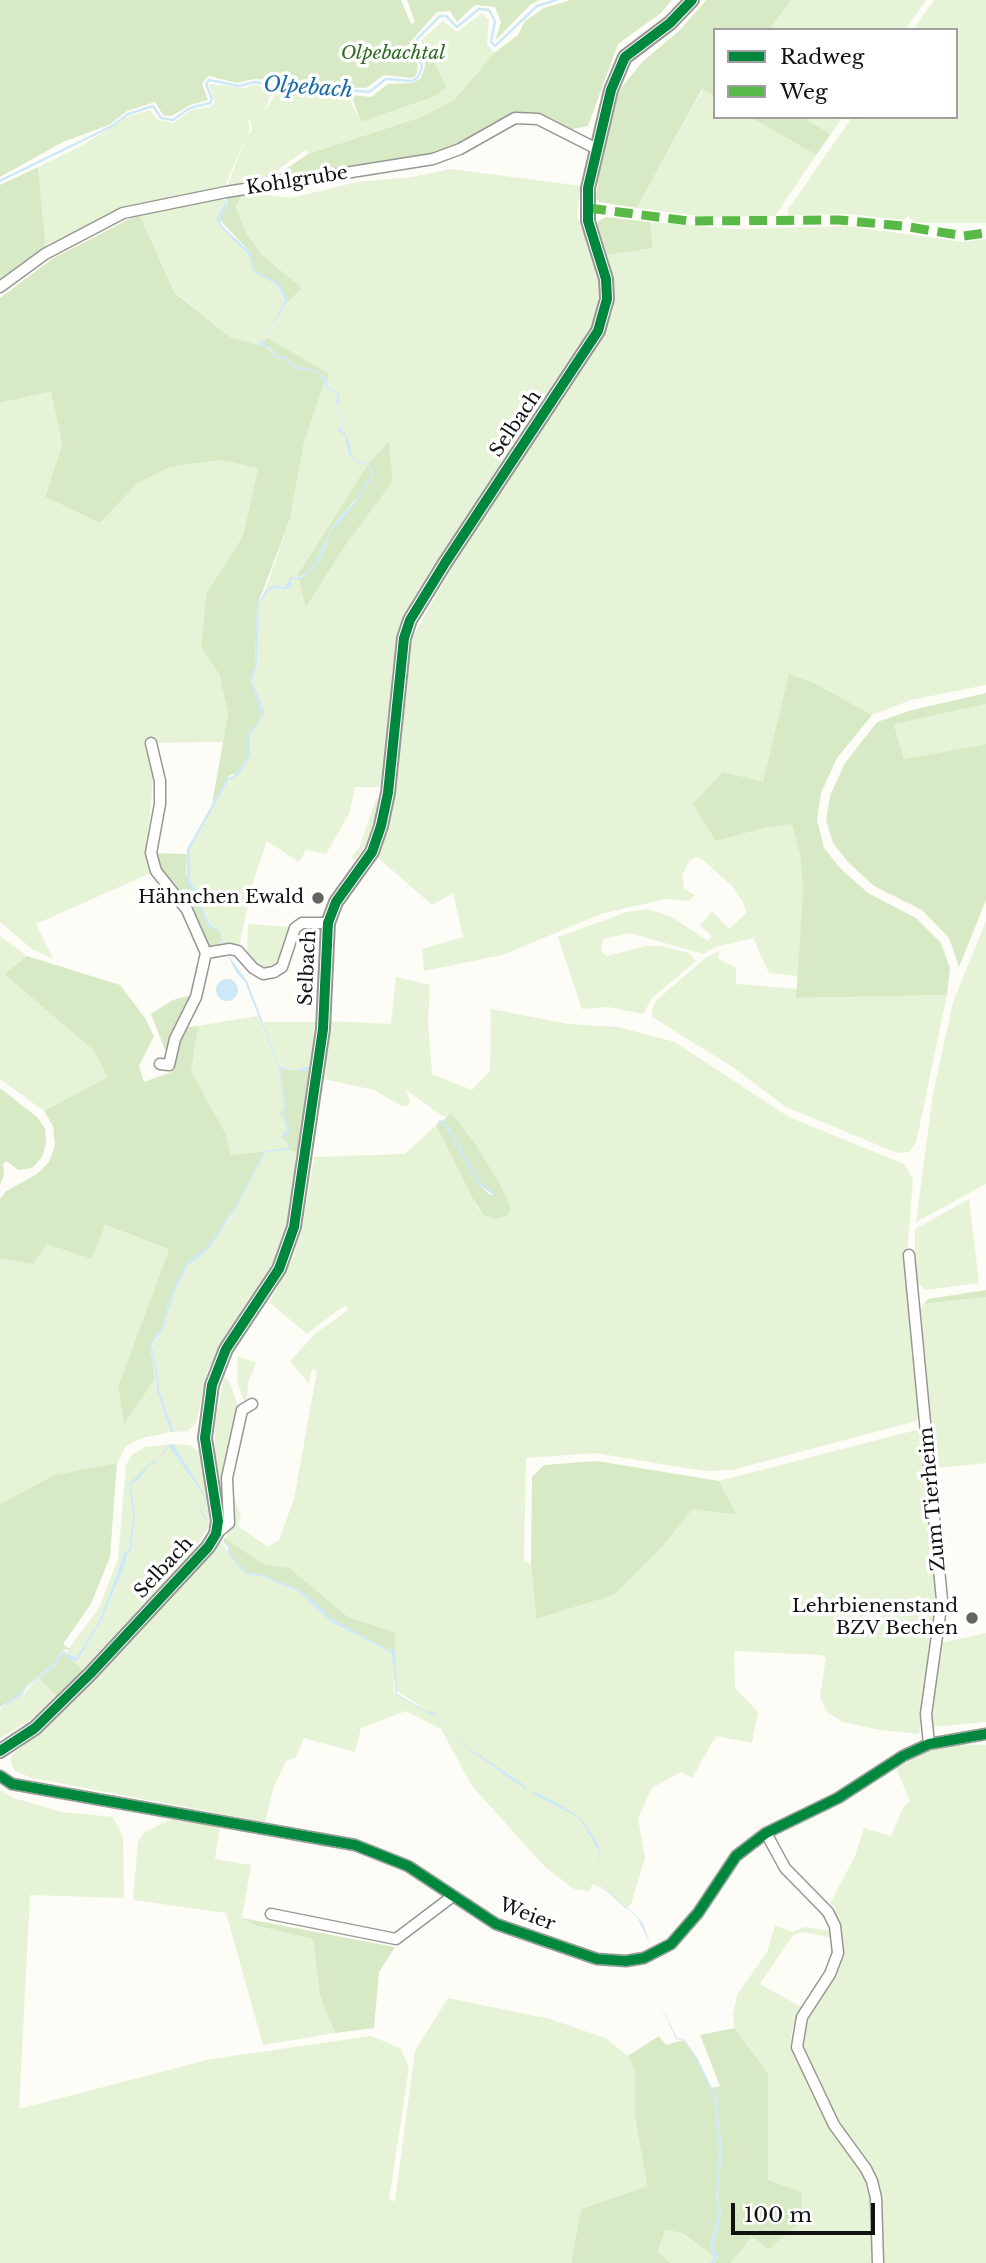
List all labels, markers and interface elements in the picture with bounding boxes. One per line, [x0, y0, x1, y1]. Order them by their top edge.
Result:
legend [713, 28, 958, 119]
park label: Olpebachtal [341, 43, 445, 65]
text: Radweg [780, 44, 864, 70]
water label: Olpebach [263, 72, 353, 104]
text: Weg [780, 79, 828, 105]
street label: Kohlgrube [245, 162, 349, 200]
street label: Selbach [485, 386, 547, 462]
place label: Hähnchen Ewald [138, 887, 304, 909]
marker: Hähnchen Ewald [310, 890, 326, 906]
street label: Selbach [295, 930, 321, 1006]
street label: Zum Tierheim [915, 1426, 951, 1572]
street label: Selbach [130, 1533, 198, 1603]
place label: Lehrbienenstand BZV Bechen [792, 1596, 958, 1640]
marker: Lehrbienenstand BZV Bechen [964, 1610, 980, 1626]
street label: Weier [496, 1894, 558, 1936]
scale bar [734, 2190, 878, 2234]
text: 100 m [744, 2202, 812, 2228]

